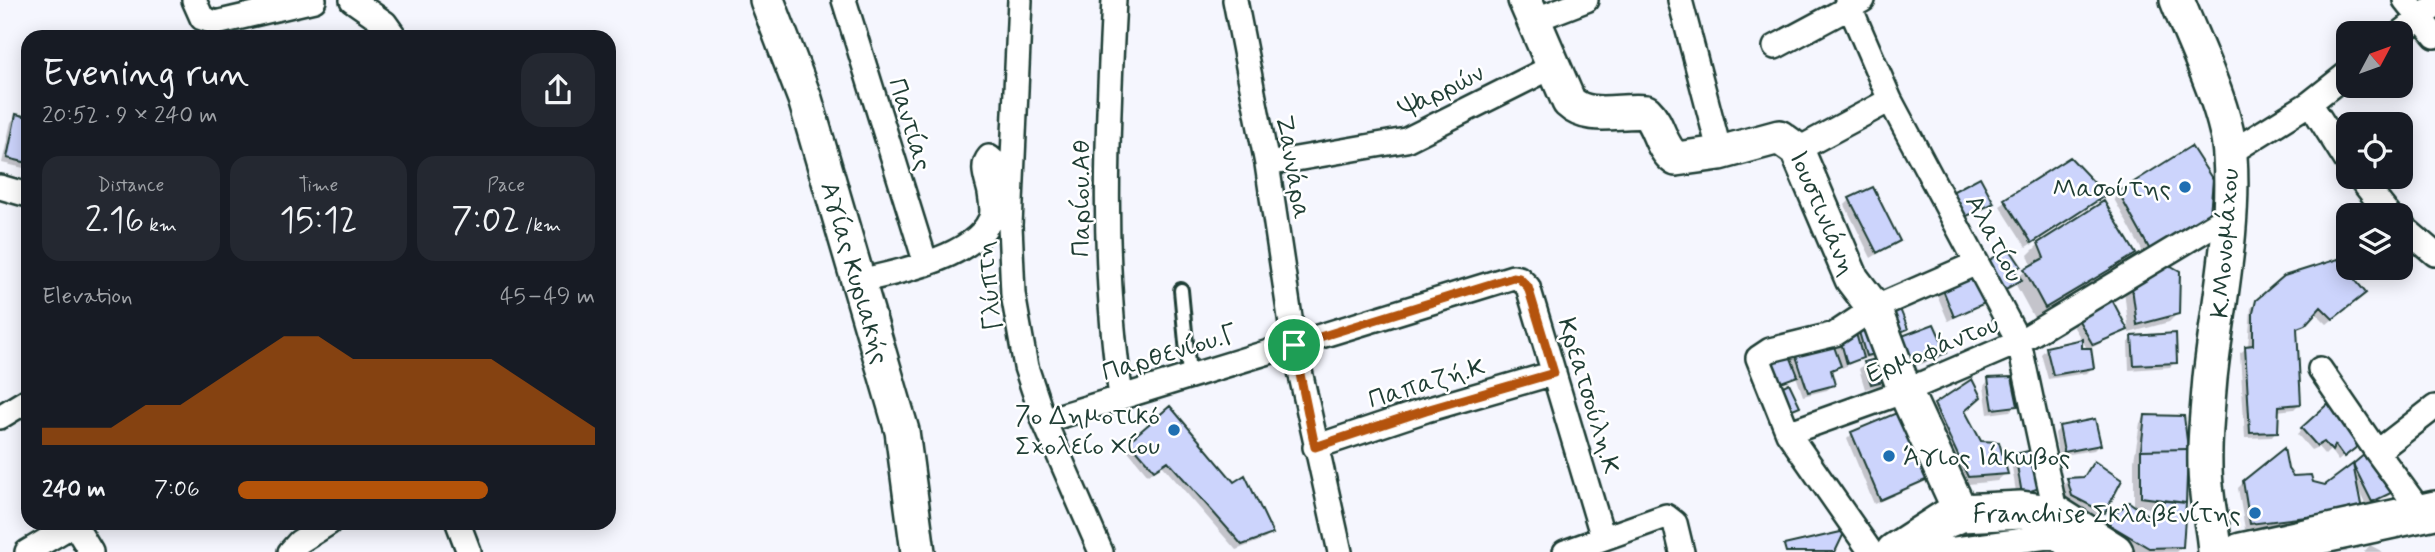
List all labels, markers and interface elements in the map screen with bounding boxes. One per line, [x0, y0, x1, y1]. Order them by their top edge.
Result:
north arrow [2336, 21, 2413, 98]
map controls [2336, 21, 2413, 280]
text: Evening run [42, 50, 249, 99]
button: share [521, 53, 595, 127]
street label: Ψαρρών [1393, 57, 1490, 127]
street label: Παντίας [879, 74, 939, 175]
text: 20:52 · 9 × 240 m [42, 101, 218, 131]
button: locate [2336, 112, 2413, 189]
street label: Ζαννάρα [1266, 113, 1318, 222]
street label: Παρίου.Αθ [1065, 139, 1099, 257]
street label: Ιουστινιάνη [1780, 146, 1863, 281]
street label: Κ.Μονομάχου [2204, 167, 2248, 319]
place label: Μασούτης [2052, 172, 2171, 206]
text: Distance [97, 173, 164, 198]
text: Time [299, 173, 338, 198]
text: Pace [487, 173, 525, 198]
street label: Αγίας Κυριακής [811, 178, 897, 368]
marker: Μασούτης [2177, 179, 2193, 195]
street label: Αλατίου [1956, 189, 2030, 289]
text: 2.16 [85, 198, 144, 244]
text: 15:12 [280, 198, 357, 244]
text: 7:02 [451, 198, 520, 244]
button: layers [2336, 203, 2413, 280]
text: km [144, 213, 177, 238]
text: /km [520, 213, 561, 238]
street label: Γλύπτη [968, 240, 1012, 332]
text: Elevation [42, 282, 133, 312]
text: 45–49 m [500, 282, 595, 312]
street label: Ερμοφάντου [1861, 308, 2004, 392]
street label: Κρεατσούλη.Κ [1548, 314, 1628, 478]
pin [1264, 315, 1324, 375]
street label: Παρθενίου.Γ [1098, 317, 1242, 391]
icon: arrive [1275, 326, 1313, 364]
street label: Παπαζή.Κ [1364, 350, 1489, 418]
place label: 7ο Δημοτικό Σχολείο Χίου [1015, 400, 1160, 464]
marker: 7ο Δημοτικό Σχολείο Χίου [1166, 422, 1182, 438]
place label: Άγιος Ιάκωβος [1903, 441, 2070, 475]
marker: Άγιος Ιάκωβος [1881, 448, 1897, 464]
text: 240 m [42, 475, 106, 505]
text: 7:06 [154, 475, 200, 505]
place label: Franchise Σκλαβενίτης [1973, 498, 2241, 532]
marker: Franchise Σκλαβενίτης [2247, 505, 2263, 521]

